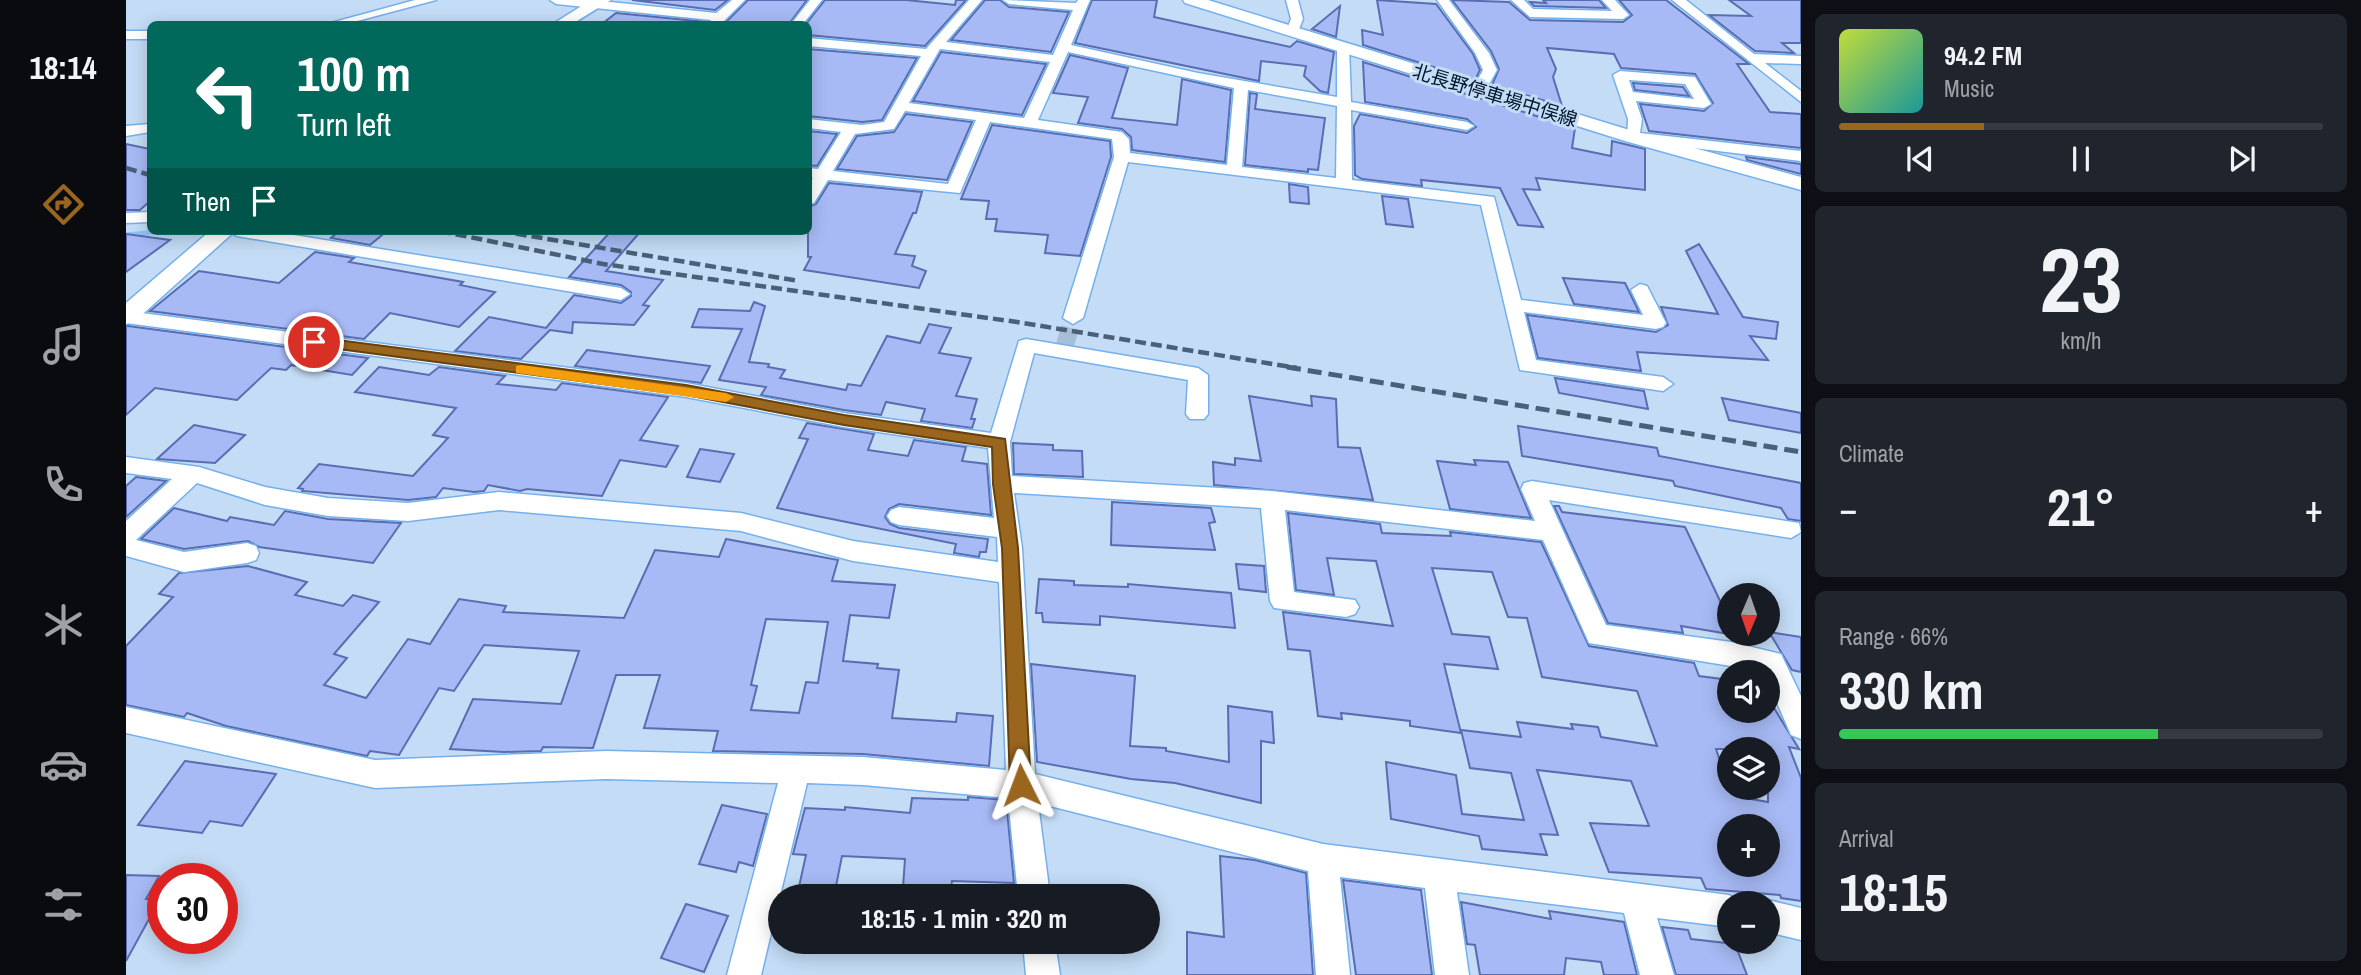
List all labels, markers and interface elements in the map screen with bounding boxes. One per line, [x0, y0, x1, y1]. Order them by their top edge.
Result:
text: 94.2 FM [1944, 38, 2022, 73]
text: 100 m [297, 40, 411, 106]
text: 18:14 [29, 46, 97, 89]
icon: left [182, 49, 273, 140]
street label: 北長野停車場中俣線 [1409, 58, 1581, 132]
text: Music [1944, 73, 1994, 104]
text: Turn left [297, 103, 391, 146]
icon: previous [1901, 140, 1939, 178]
icon: pause [2062, 140, 2100, 178]
icon: next [2223, 140, 2261, 178]
icon: directions [39, 180, 88, 229]
icon: arrive [245, 182, 283, 220]
text: Then [182, 184, 231, 219]
text: 23 [2040, 218, 2123, 340]
pin [284, 312, 344, 372]
icon: music [39, 320, 88, 369]
icon: arrive [295, 323, 333, 361]
text: km/h [2061, 325, 2101, 356]
text: Climate [1839, 438, 1904, 469]
icon: phone [39, 460, 88, 509]
text: 21° [2047, 472, 2115, 542]
text: − [1839, 483, 1857, 534]
text: + [2305, 483, 2323, 534]
north arrow [1717, 583, 1780, 646]
map controls [1717, 583, 1780, 954]
icon: climate [39, 600, 88, 649]
text: Range · 66% [1839, 621, 1948, 652]
text: 330 km [1839, 655, 1984, 725]
button: sound [1717, 660, 1780, 723]
button: layers [1717, 737, 1780, 800]
icon: car [39, 740, 88, 789]
position arrow [984, 748, 1058, 822]
button: + [1717, 814, 1780, 877]
text: Arrival [1839, 823, 1894, 854]
text: 18:15 [1839, 857, 1948, 927]
speed limit sign: 30 [147, 863, 238, 954]
icon: filters [39, 880, 88, 929]
button: − [1717, 891, 1780, 954]
text: 18:15 · 1 min · 320 m [861, 901, 1067, 936]

